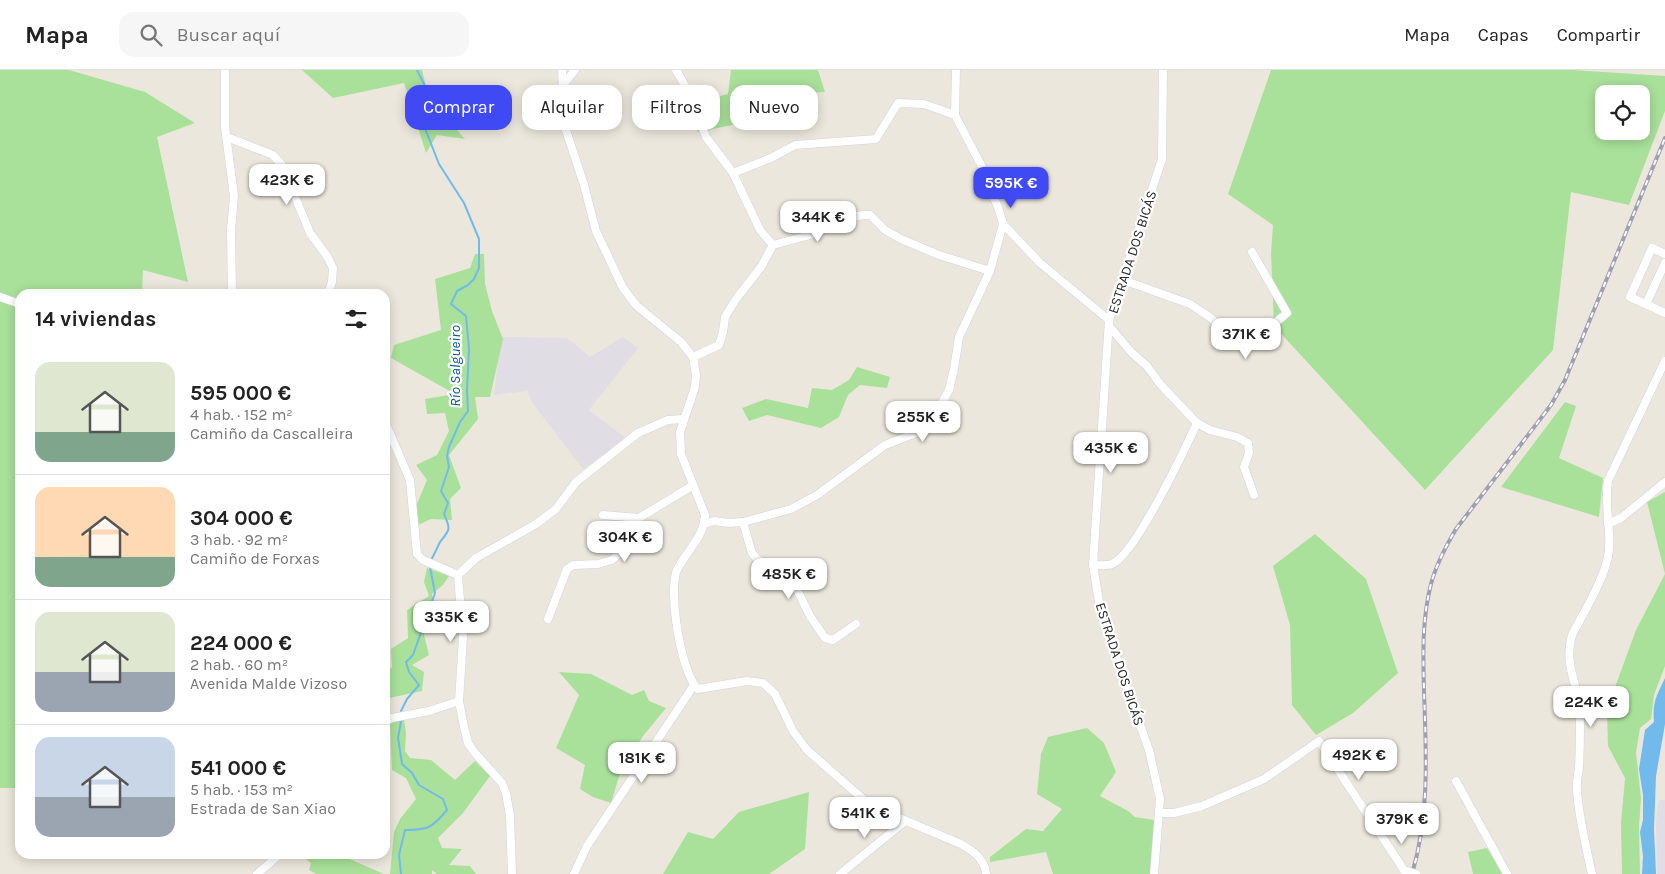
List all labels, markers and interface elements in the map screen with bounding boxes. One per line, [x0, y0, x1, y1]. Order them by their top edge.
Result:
search box [119, 12, 469, 57]
text: Mapa [25, 21, 89, 49]
icon: search [137, 21, 165, 49]
text: Buscar aquí [177, 24, 280, 46]
text: Mapa [1404, 24, 1450, 46]
text: Capas [1478, 24, 1529, 46]
text: Compartir [1557, 24, 1640, 46]
chip: Comprar [405, 85, 512, 130]
chip: Alquilar [522, 85, 622, 130]
chip: Filtros [632, 85, 720, 130]
chip: Nuevo [730, 85, 818, 130]
map controls [1595, 85, 1650, 140]
button: locate [1595, 85, 1650, 140]
pin: 423K € [246, 164, 328, 206]
pin: 595K € [970, 166, 1052, 209]
text: 423K € [260, 170, 314, 189]
text: 595K € [984, 173, 1038, 192]
street label: ESTRADA DOS BICÁS [1104, 188, 1160, 316]
pin: 344K € [777, 200, 859, 243]
text: 344K € [791, 207, 845, 226]
icon: filters [342, 305, 370, 333]
text: 14 viviendas [35, 307, 156, 331]
pin: 371K € [1205, 318, 1287, 360]
text: 371K € [1222, 324, 1270, 343]
water label: Río Salgueiro [446, 325, 464, 407]
text: 595 000 € [190, 381, 291, 405]
icon: home [75, 382, 135, 442]
pin: 255K € [882, 400, 964, 443]
text: 4 hab. · 152 m² [190, 405, 293, 424]
text: 255K € [897, 407, 949, 426]
text: Camiño da Cascalleira [190, 424, 353, 443]
pin: 435K € [1070, 432, 1152, 474]
text: 435K € [1084, 438, 1138, 457]
text: 304 000 € [190, 506, 293, 530]
icon: home [75, 507, 135, 567]
pin: 304K € [584, 520, 666, 563]
text: 304K € [598, 527, 652, 546]
text: 3 hab. · 92 m² [190, 530, 288, 549]
text: Camiño de Forxas [190, 549, 320, 568]
pin: 485K € [748, 558, 830, 600]
text: 485K € [762, 564, 816, 583]
pin: 335K € [410, 600, 492, 643]
street label: ESTRADA DOS BICÁS [1092, 600, 1148, 728]
text: 335K € [424, 607, 478, 626]
text: 224 000 € [190, 631, 292, 655]
icon: home [75, 632, 135, 692]
text: 2 hab. · 60 m² [190, 655, 288, 674]
text: Avenida Malde Vizoso [190, 674, 347, 693]
pin: 224K € [1550, 686, 1632, 728]
text: 224K € [1564, 692, 1618, 711]
pin: 492K € [1318, 738, 1400, 781]
pin: 181K € [601, 742, 683, 784]
text: 492K € [1332, 745, 1386, 764]
text: 181K € [619, 748, 665, 767]
text: 541 000 € [190, 756, 286, 780]
icon: home [75, 757, 135, 817]
text: 5 hab. · 153 m² [190, 780, 293, 799]
pin: 541K € [824, 796, 906, 839]
text: Estrada de San Xiao [190, 799, 336, 818]
pin: 379K € [1361, 802, 1443, 845]
text: 541K € [840, 803, 890, 822]
text: 379K € [1376, 809, 1428, 828]

